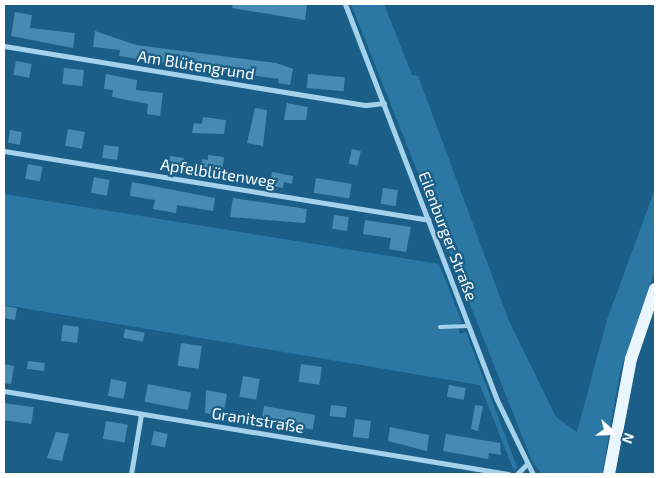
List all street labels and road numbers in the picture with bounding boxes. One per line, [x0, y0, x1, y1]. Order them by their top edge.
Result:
street label: Am Blütengrund [136, 46, 256, 84]
street label: Apfelblütenweg [159, 154, 277, 192]
street label: Eilenburger Straße [414, 169, 482, 303]
street label: Granitstraße [210, 403, 306, 437]

